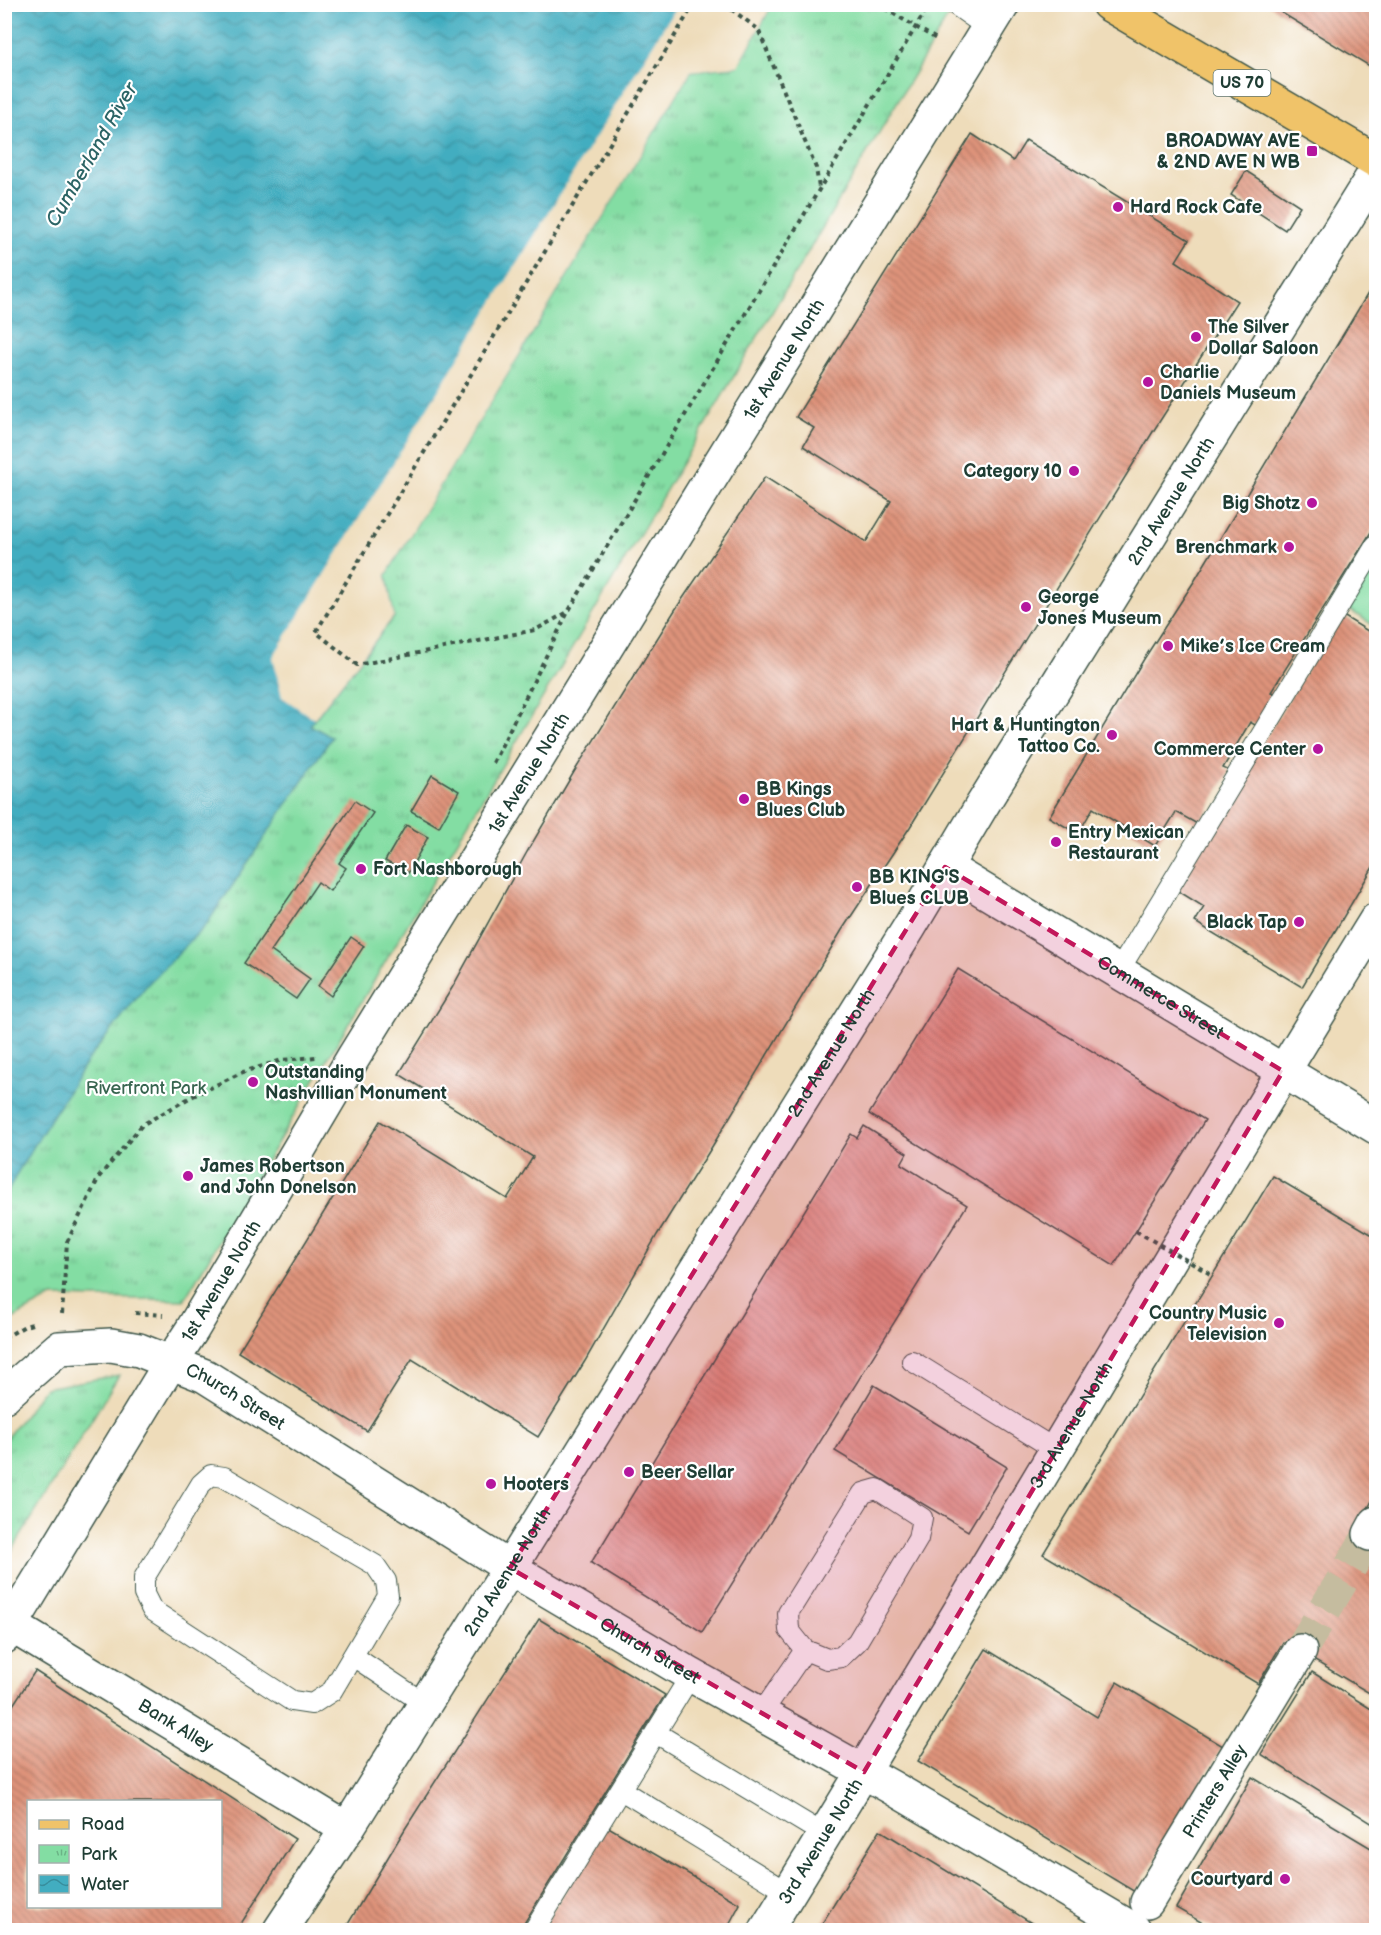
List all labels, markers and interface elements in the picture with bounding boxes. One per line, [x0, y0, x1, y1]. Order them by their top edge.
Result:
road number: US 70 [1214, 70, 1270, 96]
water label: Cumberland River [41, 77, 144, 231]
place label: BROADWAY AVE & 2ND AVE N WB [1157, 131, 1300, 173]
marker: BROADWAY AVE & 2ND AVE N WB [1305, 144, 1319, 158]
place label: Hard Rock Cafe [1130, 197, 1262, 218]
marker: Hard Rock Cafe [1111, 200, 1125, 214]
street label: 1st Avenue North [739, 295, 829, 423]
place label: The Silver Dollar Saloon [1208, 317, 1319, 359]
marker: The Silver Dollar Saloon [1189, 330, 1203, 344]
place label: Charlie Daniels Museum [1160, 362, 1296, 404]
marker: Charlie Daniels Museum [1141, 375, 1155, 389]
street label: 2nd Avenue North [1123, 433, 1219, 569]
place label: Category 10 [963, 461, 1062, 482]
marker: Category 10 [1067, 464, 1081, 478]
place label: Big Shotz [1222, 493, 1300, 514]
marker: Big Shotz [1305, 496, 1319, 510]
place label: Brenchmark [1175, 537, 1278, 558]
marker: Brenchmark [1282, 540, 1296, 554]
place label: George Jones Museum [1038, 587, 1162, 629]
marker: George Jones Museum [1019, 600, 1033, 614]
place label: Mike’s Ice Cream [1180, 636, 1325, 657]
marker: Mike’s Ice Cream [1161, 639, 1175, 653]
street label: 1st Avenue North [484, 709, 574, 837]
place label: Hart & Huntington Tattoo Co. [951, 715, 1100, 757]
marker: Hart & Huntington Tattoo Co. [1105, 728, 1119, 742]
place label: Commerce Center [1154, 739, 1307, 760]
marker: Commerce Center [1311, 742, 1325, 756]
place label: BB Kings Blues Club [756, 779, 846, 821]
marker: BB Kings Blues Club [737, 792, 751, 806]
place label: Entry Mexican Restaurant [1068, 822, 1184, 864]
marker: Entry Mexican Restaurant [1049, 835, 1063, 849]
place label: Fort Nashborough [373, 859, 522, 880]
marker: Fort Nashborough [354, 862, 368, 876]
place label: BB KING'S Blues CLUB [869, 867, 969, 909]
marker: BB KING'S Blues CLUB [850, 880, 864, 894]
place label: Black Tap [1206, 912, 1287, 933]
marker: Black Tap [1292, 915, 1306, 929]
street label: Commerce Street [1094, 951, 1228, 1044]
street label: 2nd Avenue North [783, 985, 879, 1121]
place label: Outstanding Nashvillian Monument [265, 1062, 447, 1104]
marker: Outstanding Nashvillian Monument [246, 1075, 260, 1089]
park label: Riverfront Park [86, 1078, 206, 1099]
place label: James Robertson and John Donelson [200, 1156, 357, 1198]
marker: James Robertson and John Donelson [181, 1169, 195, 1183]
street label: 1st Avenue North [177, 1216, 265, 1346]
place label: Country Music Television [1149, 1303, 1267, 1345]
marker: Country Music Television [1272, 1316, 1286, 1330]
street label: 3rd Avenue North [1025, 1358, 1117, 1492]
street label: Church Street [183, 1359, 289, 1435]
place label: Beer Sellar [641, 1462, 735, 1483]
marker: Beer Sellar [622, 1465, 636, 1479]
place label: Hooters [503, 1474, 569, 1495]
marker: Hooters [484, 1477, 498, 1491]
street label: 2nd Avenue North [459, 1504, 555, 1640]
street label: Church Street [596, 1613, 704, 1688]
street label: Bank Alley [135, 1694, 218, 1756]
street label: Printers Alley [1178, 1740, 1252, 1842]
street label: 3rd Avenue North [774, 1775, 867, 1908]
legend [27, 1800, 222, 1908]
text: Road [81, 1814, 125, 1835]
text: Park [81, 1844, 117, 1865]
place label: Courtyard [1191, 1869, 1273, 1890]
marker: Courtyard [1278, 1872, 1292, 1886]
text: Water [81, 1874, 129, 1895]

